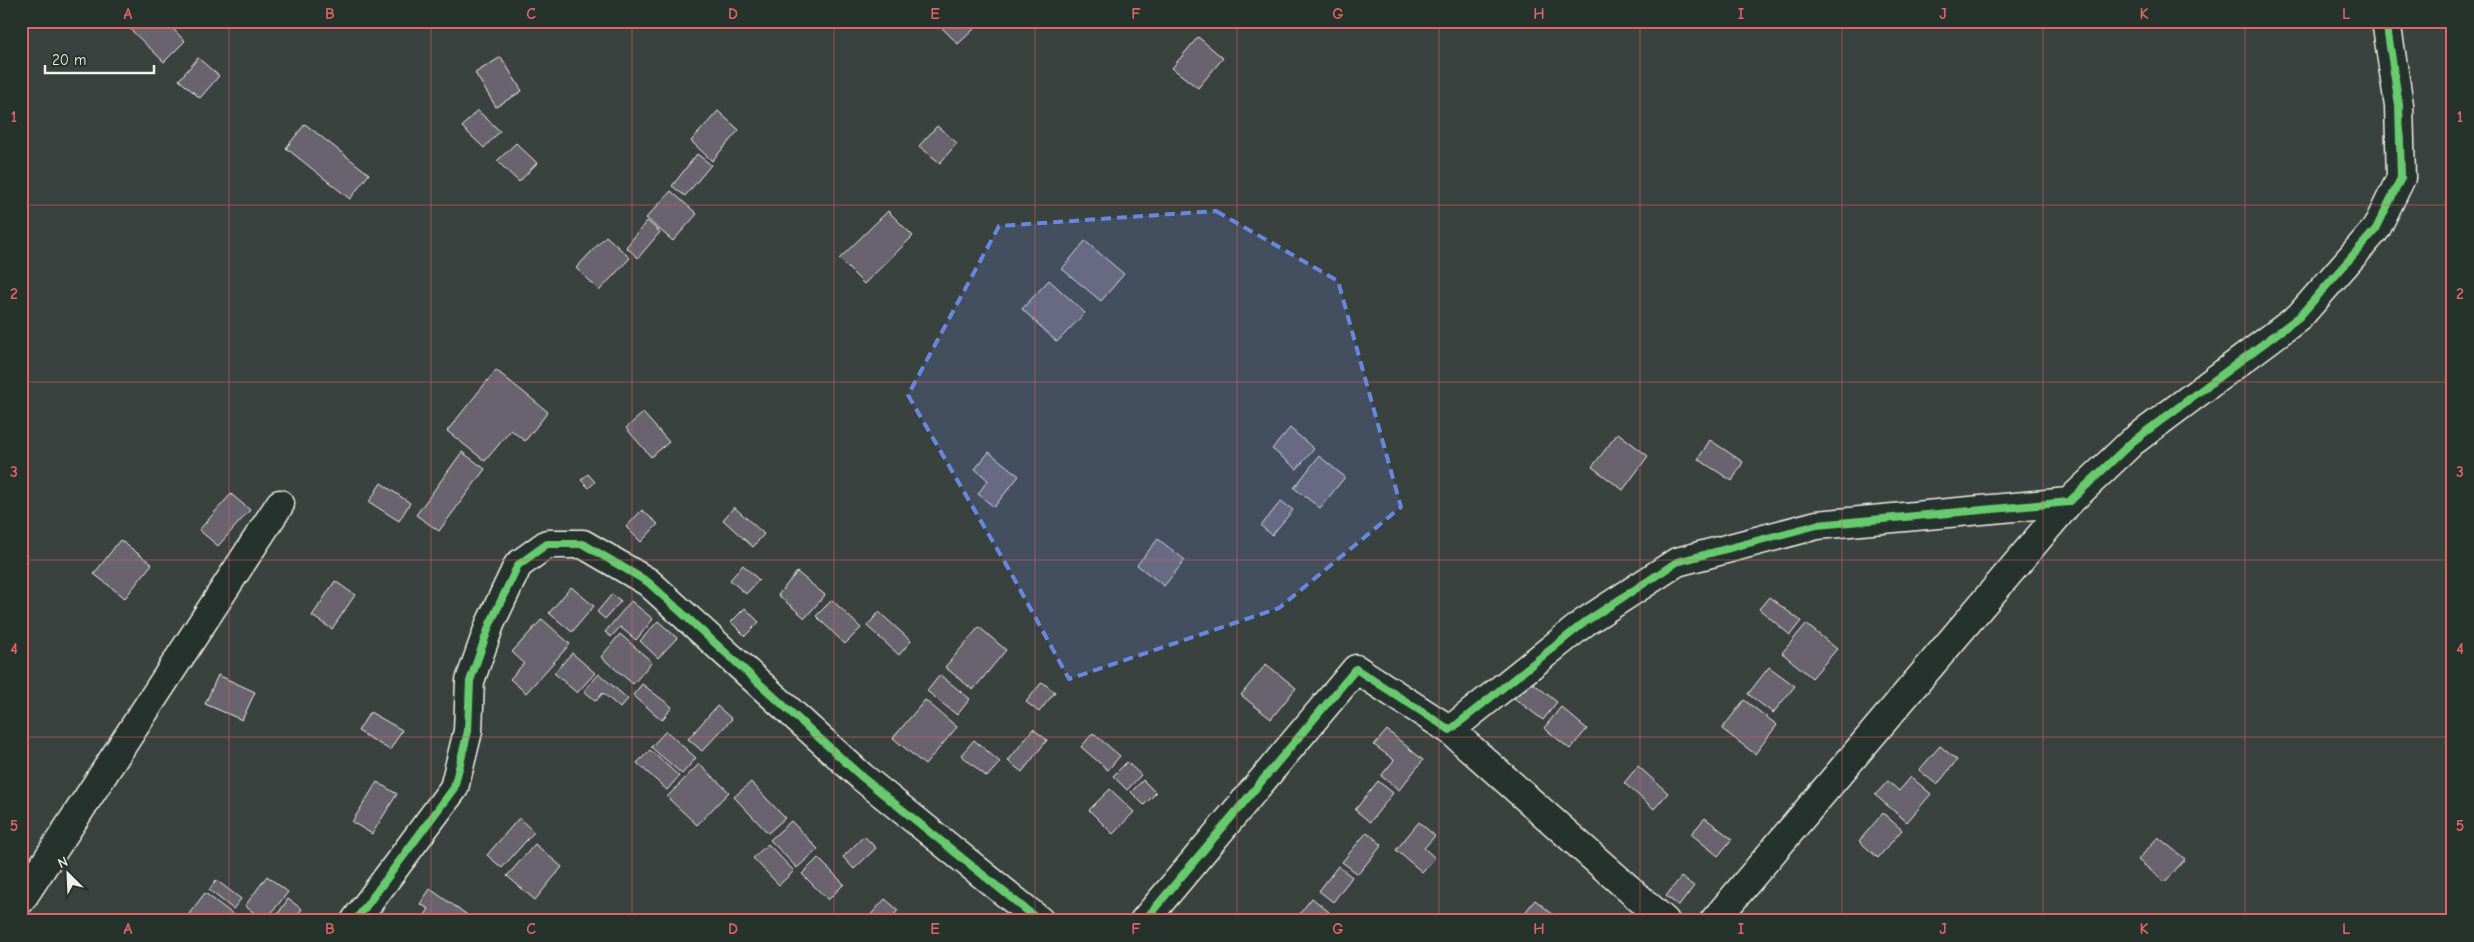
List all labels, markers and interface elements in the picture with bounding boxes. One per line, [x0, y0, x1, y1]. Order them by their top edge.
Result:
text: A [124, 5, 133, 23]
text: B [325, 5, 335, 23]
text: C [526, 5, 536, 23]
text: D [728, 5, 738, 23]
text: E [930, 5, 940, 23]
text: F [1131, 5, 1141, 23]
text: G [1332, 5, 1344, 23]
text: H [1533, 5, 1545, 23]
text: I [1738, 5, 1744, 23]
text: J [1939, 5, 1947, 23]
text: K [2139, 5, 2149, 23]
text: L [2342, 5, 2350, 23]
scale bar [45, 42, 154, 74]
text: 20 m [52, 51, 86, 69]
text: 1 [11, 108, 17, 126]
text: 1 [2457, 108, 2463, 126]
text: 2 [10, 285, 18, 303]
text: 2 [2456, 285, 2464, 303]
text: 3 [10, 463, 18, 481]
text: 3 [2456, 463, 2464, 481]
text: 4 [10, 640, 18, 658]
text: 4 [2456, 640, 2464, 658]
text: 5 [10, 817, 18, 835]
text: 5 [2456, 817, 2464, 835]
north arrow [42, 850, 92, 900]
text: N [55, 853, 71, 872]
text: A [124, 920, 133, 938]
text: B [325, 920, 335, 938]
text: C [526, 920, 536, 938]
text: D [728, 920, 738, 938]
text: E [930, 920, 940, 938]
text: F [1131, 920, 1141, 938]
text: G [1332, 920, 1344, 938]
text: H [1533, 920, 1545, 938]
text: I [1738, 920, 1744, 938]
text: J [1939, 920, 1947, 938]
text: K [2139, 920, 2149, 938]
text: L [2342, 920, 2350, 938]

